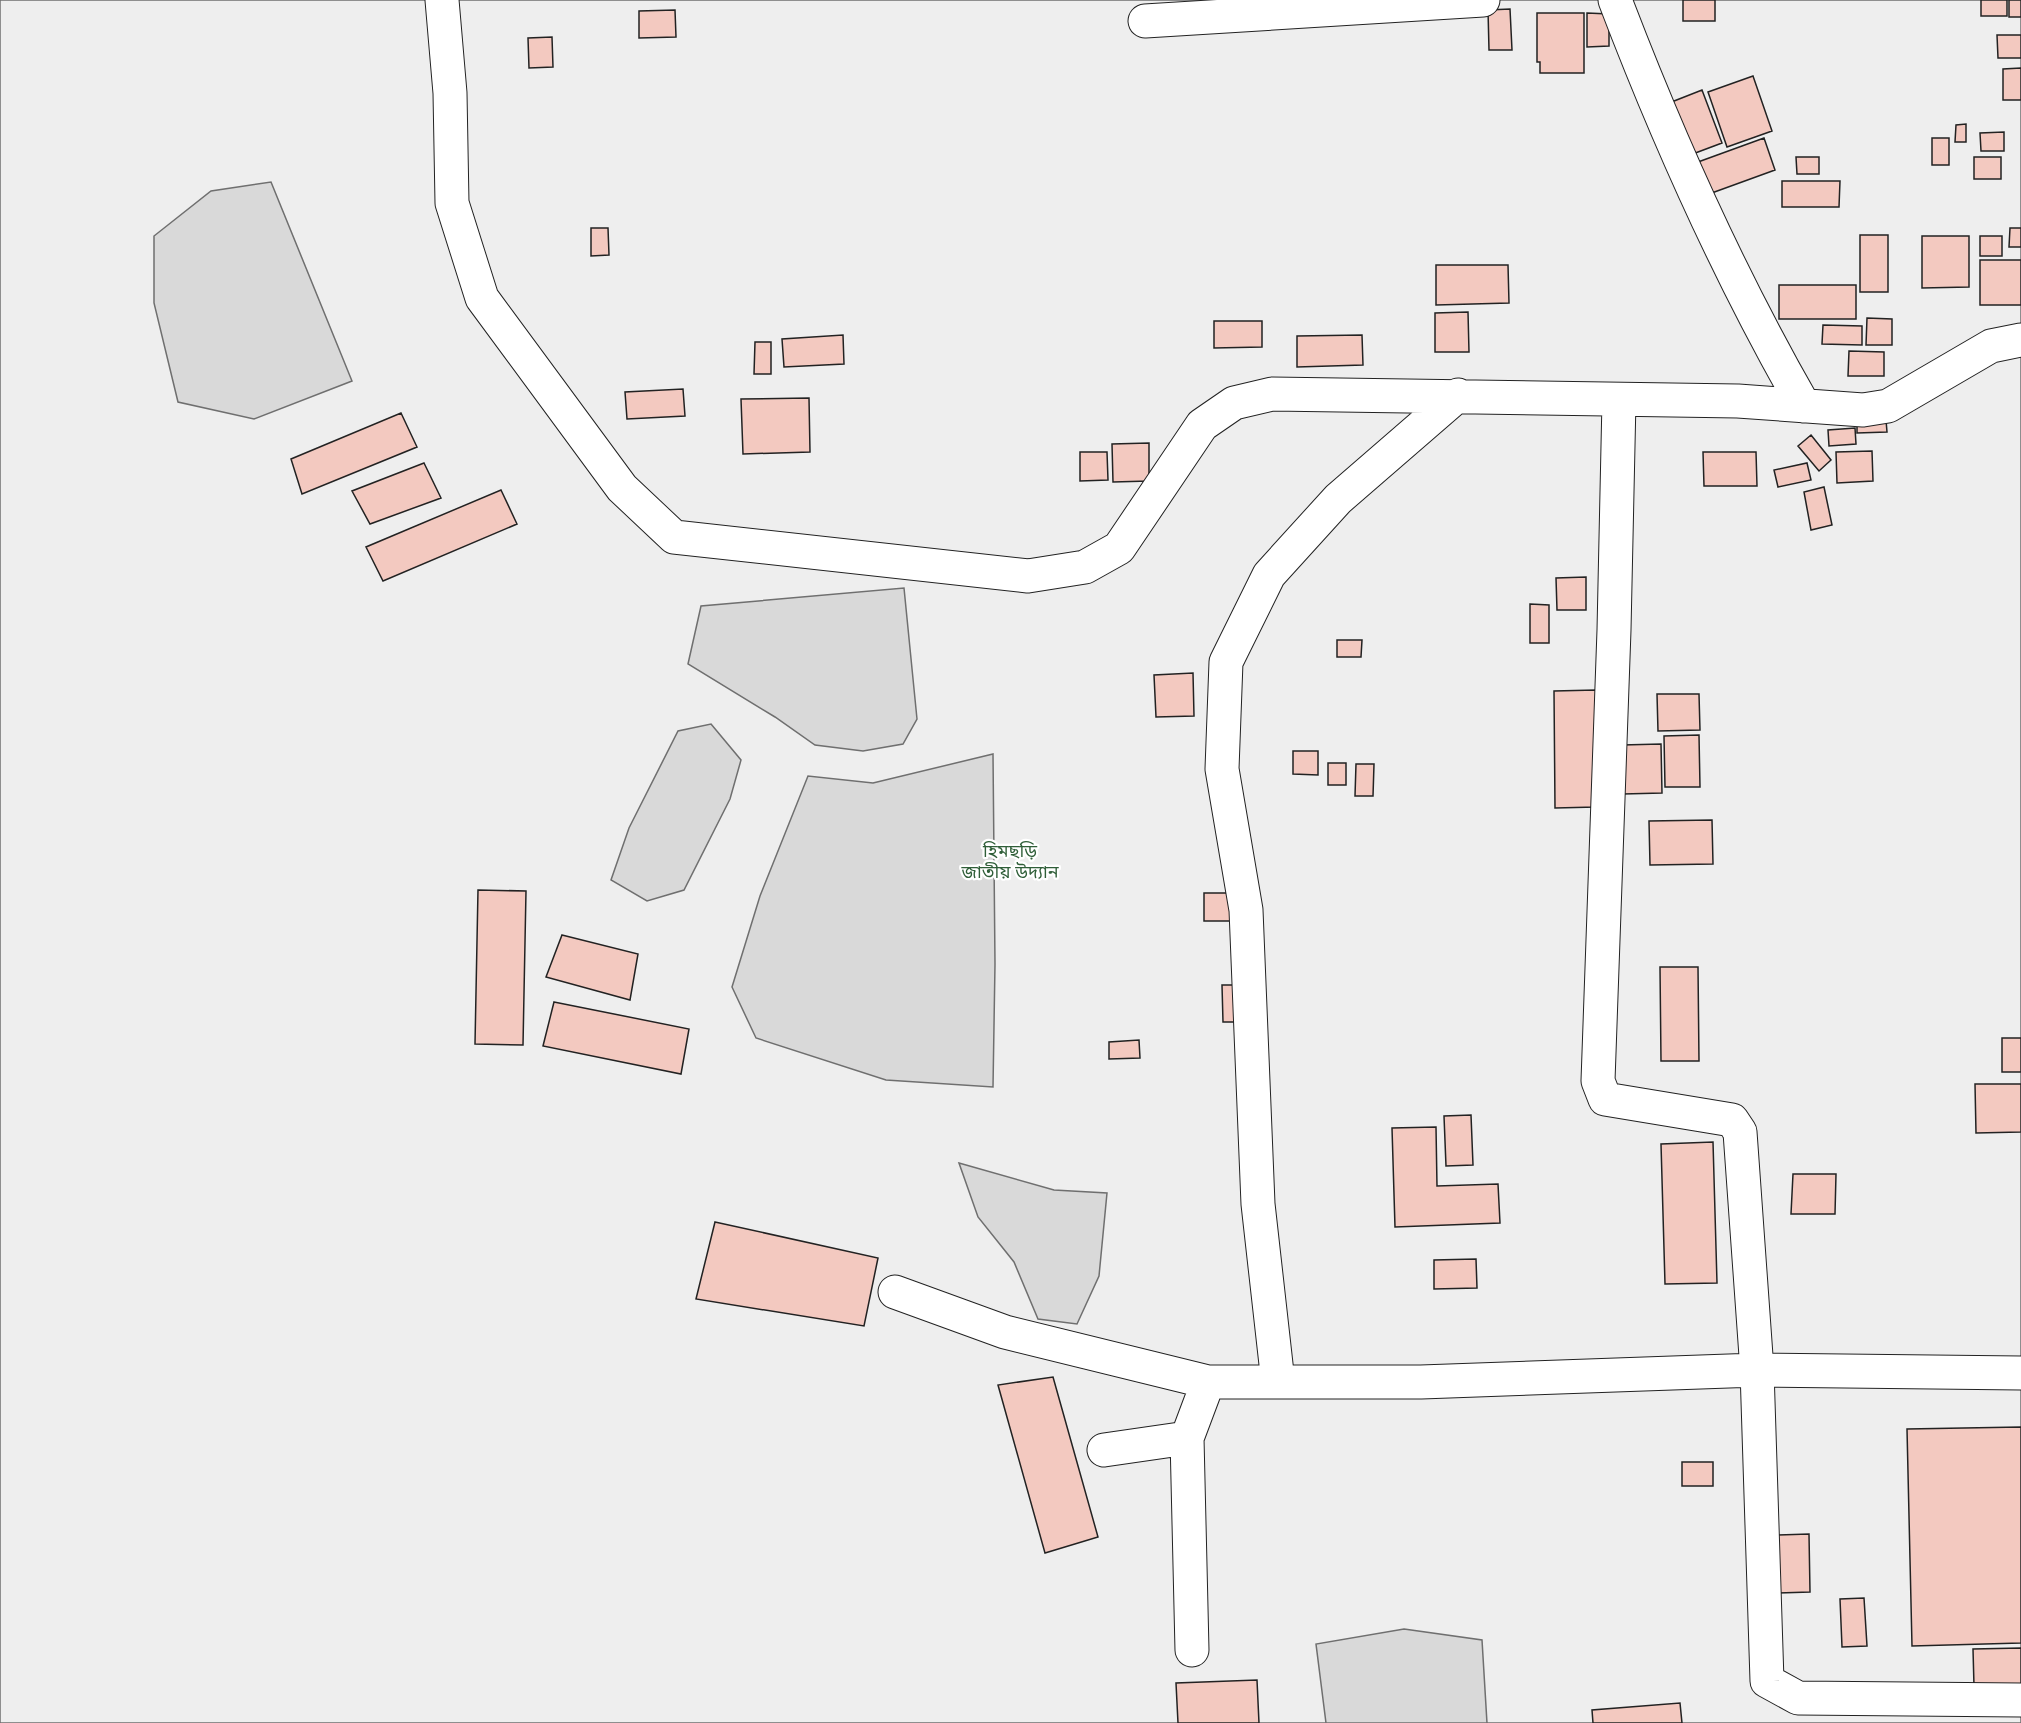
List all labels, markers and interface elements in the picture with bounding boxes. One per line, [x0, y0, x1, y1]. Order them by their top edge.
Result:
park label: হিমছড়ি জাতীয় উদ্যান [960, 840, 1060, 883]

